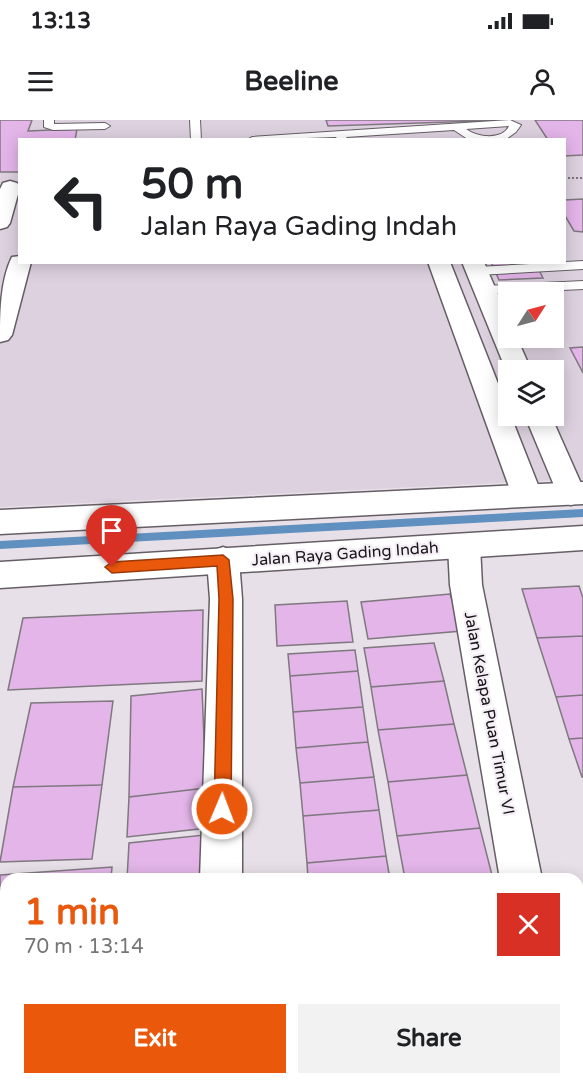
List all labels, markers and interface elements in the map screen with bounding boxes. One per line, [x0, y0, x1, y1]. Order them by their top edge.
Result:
text: 13:13 [30, 8, 91, 34]
icon: menu [24, 65, 57, 98]
text: Beeline [244, 65, 339, 98]
icon: person [526, 65, 559, 98]
text: 50 m [141, 159, 243, 210]
icon: left [42, 162, 120, 240]
text: Jalan Raya Gading Indah [141, 210, 457, 243]
north arrow [498, 282, 564, 348]
map controls [498, 282, 564, 426]
button: layers [498, 360, 564, 426]
pin [86, 505, 137, 567]
icon: arrive [95, 514, 128, 547]
street label: Jalan Raya Gading Indah [251, 537, 439, 571]
street label: Jalan Kelapa Puan Timur VI [460, 610, 519, 816]
position arrow [190, 777, 254, 841]
text: 1 min [24, 891, 120, 934]
button: close [497, 893, 560, 956]
text: 70 m · 13:14 [24, 935, 144, 959]
button: Exit [24, 1004, 286, 1073]
button: Share [298, 1004, 560, 1073]

